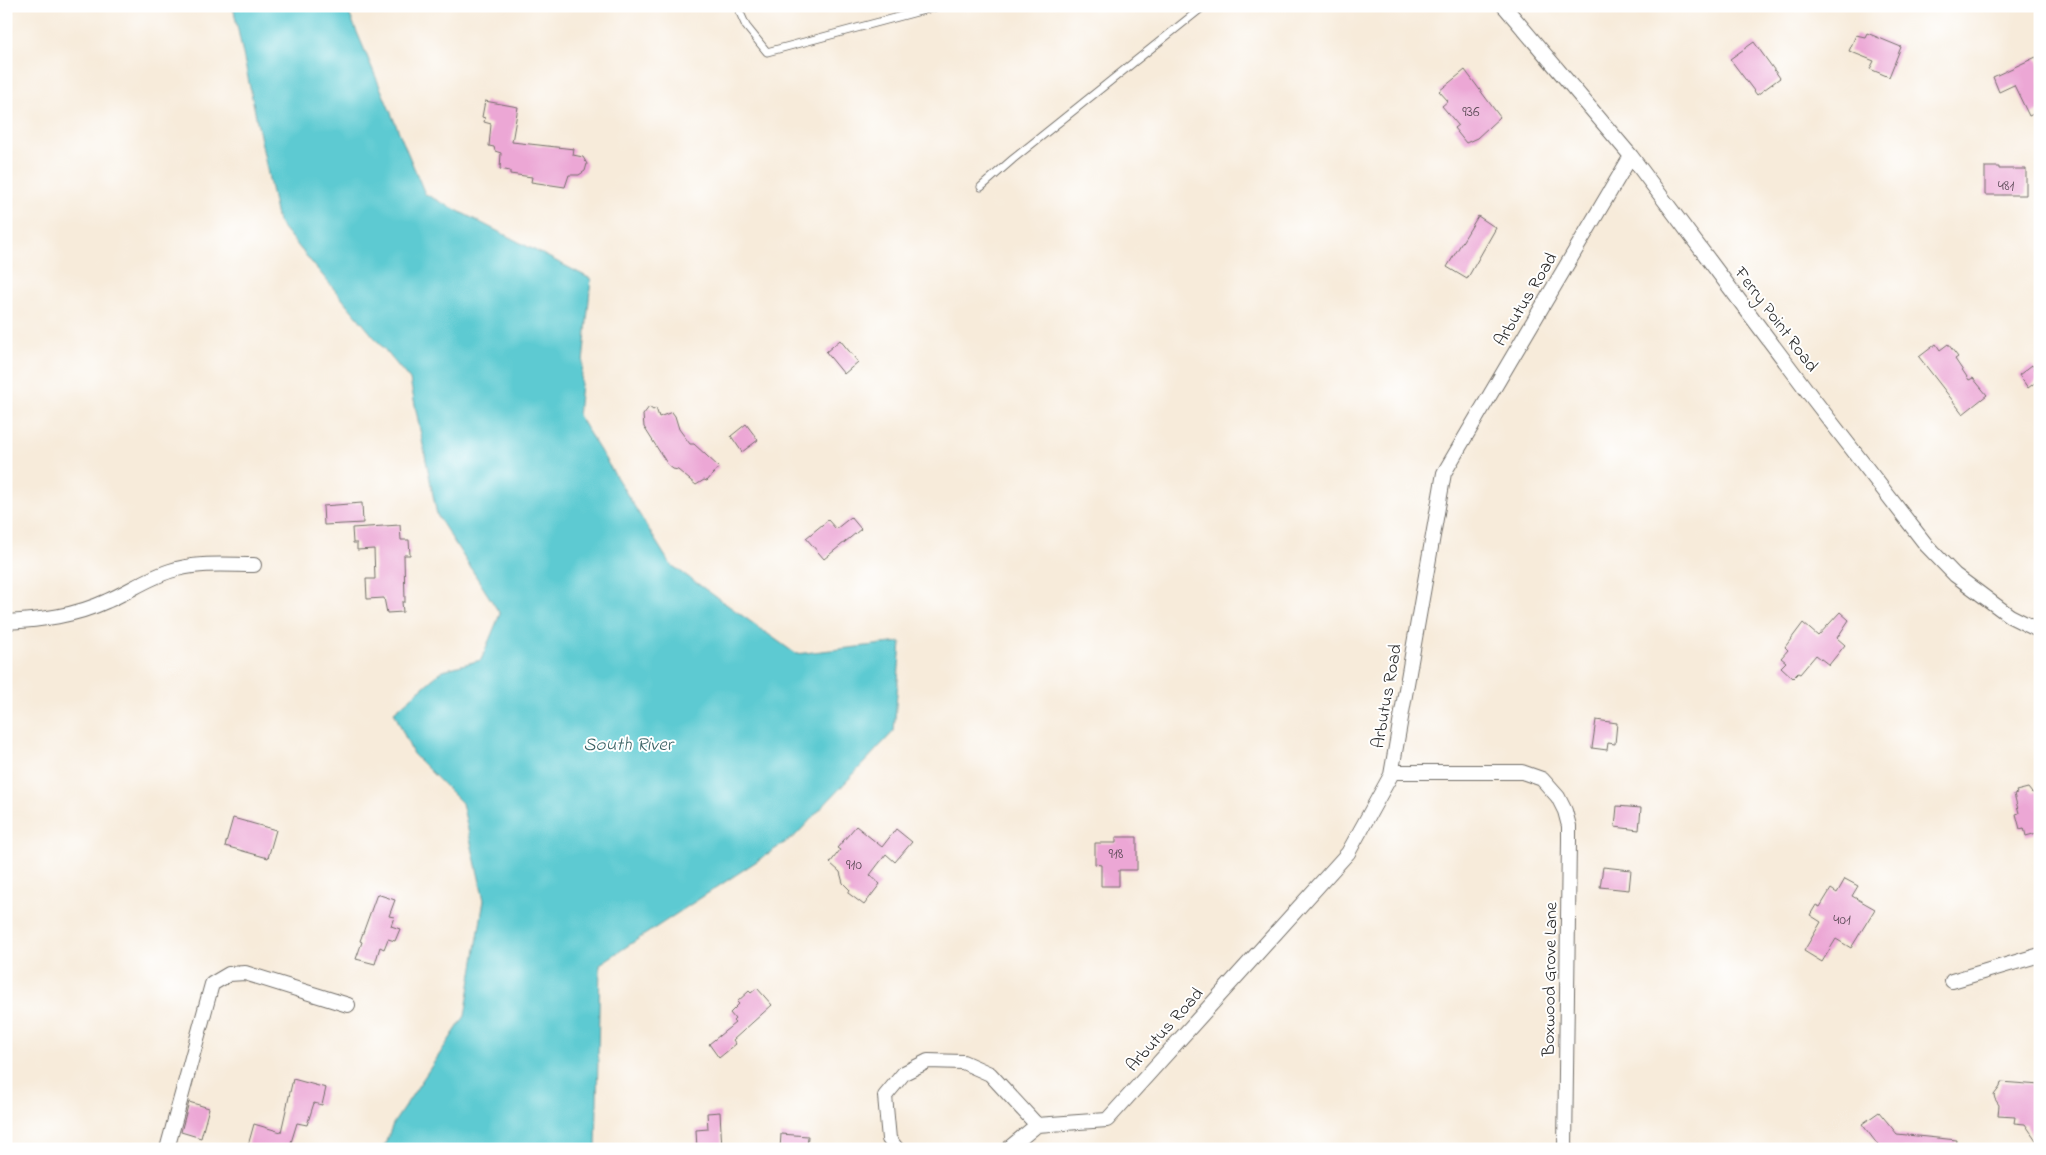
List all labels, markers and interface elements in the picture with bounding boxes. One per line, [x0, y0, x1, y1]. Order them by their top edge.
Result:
house number: 936 [1462, 101, 1480, 123]
house number: 481 [1998, 175, 2015, 197]
street label: Arbutus Road [1488, 248, 1565, 352]
street label: Ferry Point Road [1727, 261, 1824, 378]
street label: Arbutus Road [1366, 642, 1410, 751]
water label: South River [583, 732, 675, 759]
house number: 918 [1109, 843, 1124, 865]
house number: 910 [846, 854, 862, 876]
street label: Boxwood Grove Lane [1537, 901, 1565, 1057]
house number: 401 [1833, 909, 1851, 931]
street label: Arbutus Road [1121, 982, 1210, 1078]

